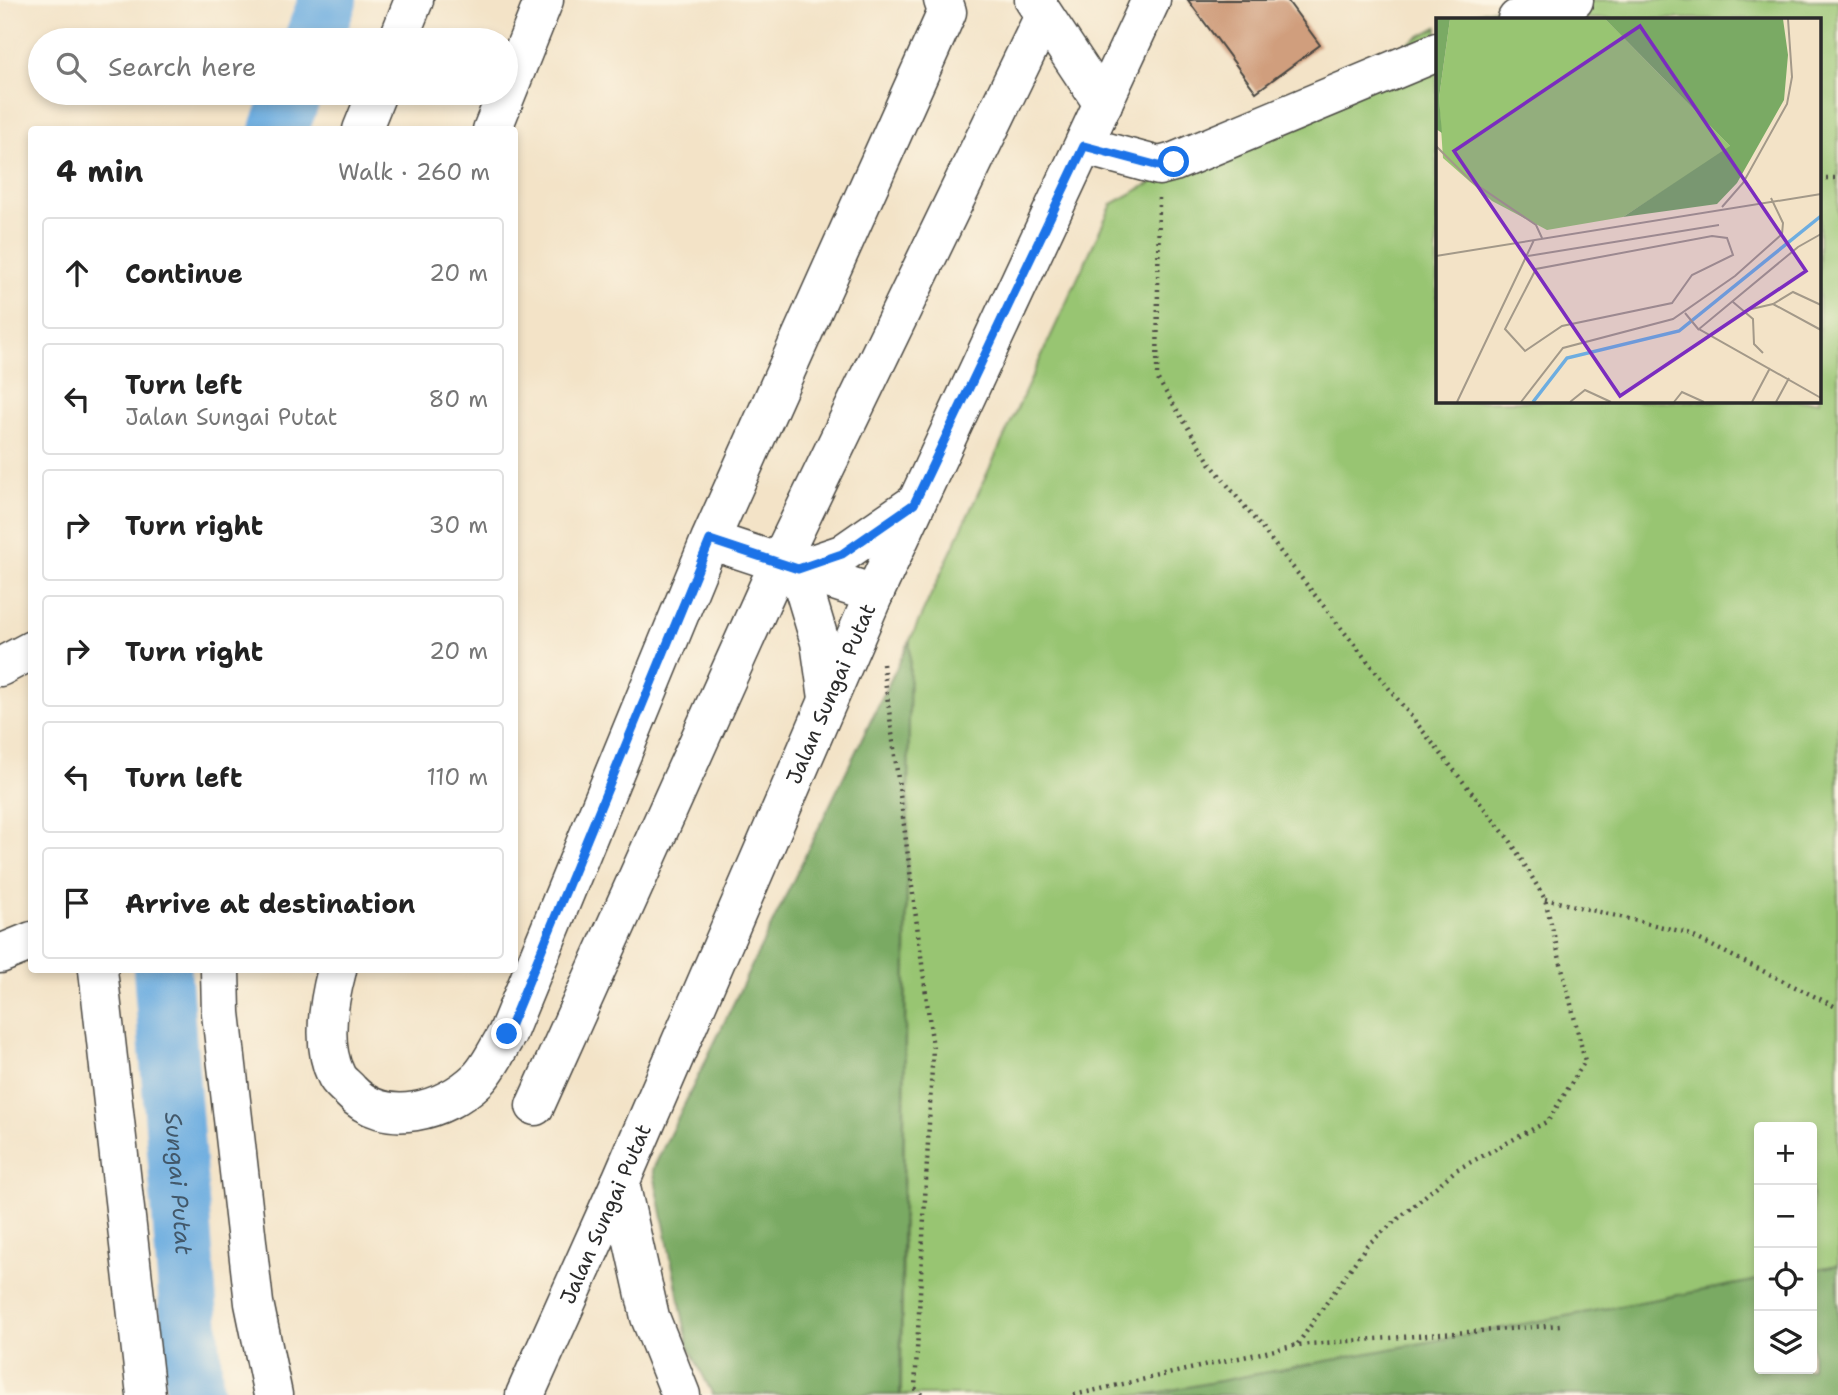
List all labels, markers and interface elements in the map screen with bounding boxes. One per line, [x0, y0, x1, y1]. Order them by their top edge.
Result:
inset map [1436, 18, 1820, 402]
search box [28, 28, 518, 105]
icon: search [52, 48, 90, 86]
text: Search here [108, 49, 257, 84]
route start [1158, 146, 1189, 177]
text: 4 min [56, 151, 143, 192]
text: Walk · 260 m [338, 157, 490, 187]
icon: ahead [58, 254, 96, 292]
text: Continue [125, 256, 243, 291]
text: 20 m [429, 258, 488, 288]
text: Turn left [125, 367, 242, 402]
icon: left [58, 380, 96, 418]
text: 80 m [429, 384, 488, 414]
text: Jalan Sungai Putat [125, 402, 338, 432]
icon: right [58, 506, 96, 544]
text: Turn right [125, 508, 263, 543]
text: 30 m [429, 510, 488, 540]
street label: Jalan Sungai Putat [780, 599, 882, 789]
icon: right [58, 632, 96, 670]
text: Turn right [125, 634, 263, 669]
text: 20 m [429, 636, 488, 666]
icon: left [58, 758, 96, 796]
text: Turn left [125, 760, 242, 795]
text: 110 m [426, 762, 488, 792]
icon: arrive [58, 884, 96, 922]
text: Arrive at destination [125, 886, 415, 921]
route end [491, 1018, 522, 1049]
water label: Sungai Putat [158, 1111, 199, 1256]
street label: Jalan Sungai Putat [553, 1120, 658, 1309]
map controls [1754, 1122, 1817, 1374]
button: + [1754, 1122, 1817, 1185]
button: − [1754, 1185, 1817, 1248]
button: locate [1754, 1248, 1817, 1311]
button: layers [1754, 1311, 1817, 1374]

